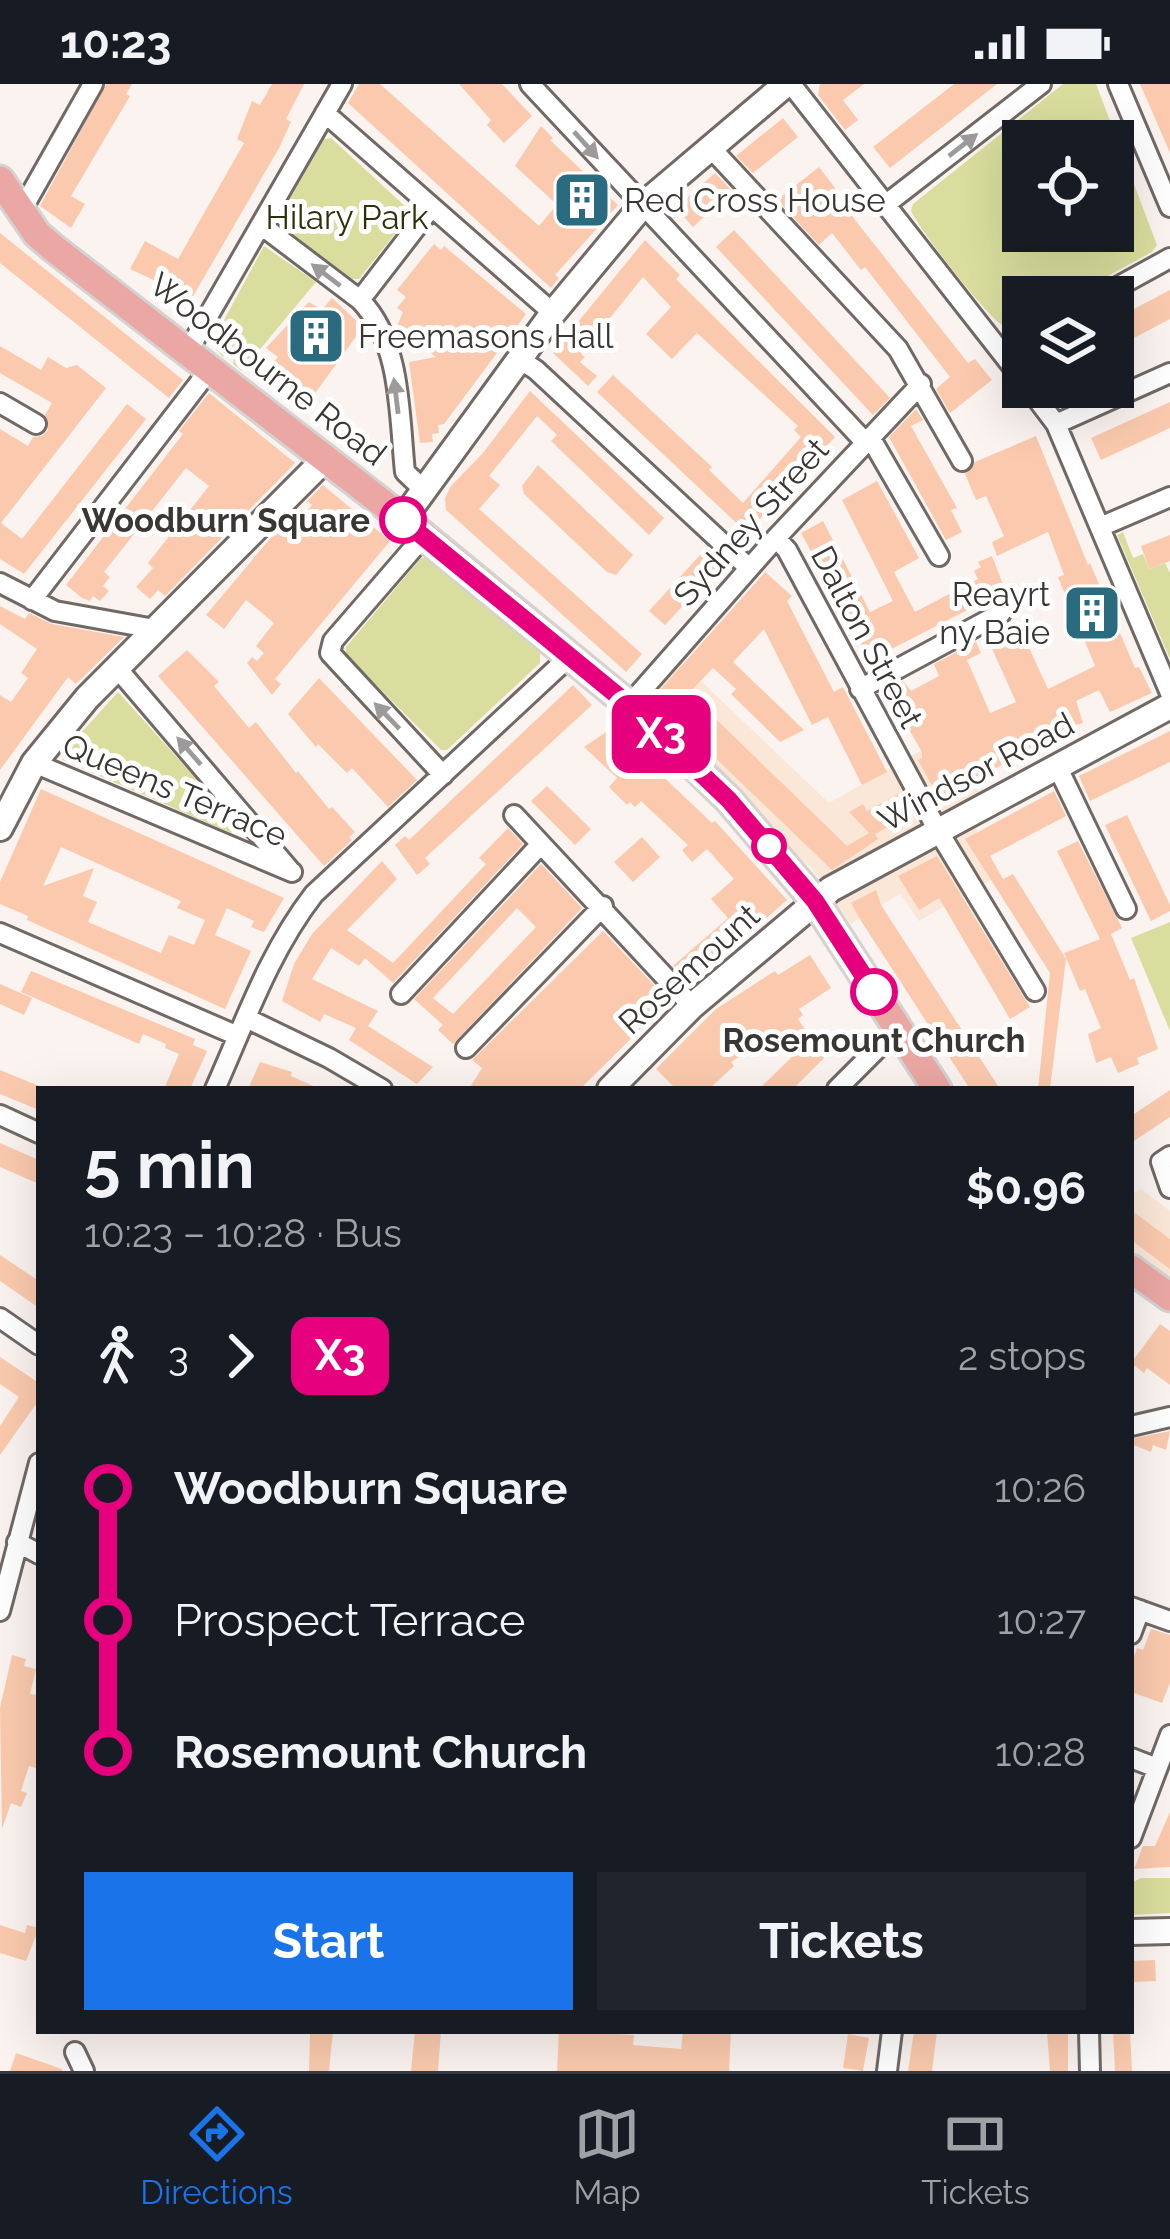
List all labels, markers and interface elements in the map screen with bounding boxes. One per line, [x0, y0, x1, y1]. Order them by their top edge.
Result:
text: 10:23 [60, 16, 171, 69]
map controls [1002, 120, 1134, 408]
button: locate [1002, 120, 1134, 252]
one-way arrow [572, 130, 599, 160]
one-way arrow [948, 133, 979, 158]
building icon: Red Cross House [551, 169, 613, 231]
place label: Red Cross House [624, 181, 886, 220]
park label: Hilary Park [266, 198, 429, 237]
one-way arrow [310, 263, 341, 287]
street label: Woodbourne Road [142, 265, 394, 473]
button: layers [1002, 276, 1134, 408]
building icon: Freemasons Hall [285, 305, 347, 367]
place label: Freemasons Hall [358, 317, 615, 356]
one-way arrow [387, 376, 406, 414]
street label: Sydney Street [665, 430, 837, 614]
marker: Woodburn Square [381, 498, 425, 542]
place label: Woodburn Square [82, 501, 370, 540]
street label: Dalton Street [803, 540, 931, 734]
place label: Reayrt ny Baie [939, 575, 1050, 652]
building icon: Reayrt ny Baie [1061, 582, 1123, 644]
line badge: X3 [607, 695, 715, 773]
one-way arrow [373, 702, 401, 731]
street label: Windsor Road [872, 704, 1080, 840]
text: X3 [636, 709, 686, 758]
street label: Queens Terrace [57, 725, 293, 855]
one-way arrow [176, 736, 203, 766]
unlabelled marker [753, 830, 785, 862]
street label: Rosemount [611, 896, 767, 1042]
marker: Rosemount Church [852, 970, 896, 1014]
place label: Rosemount Church [722, 1021, 1026, 1060]
text: 5 min [84, 1126, 255, 1203]
text: $0.96 [966, 1162, 1086, 1215]
text: 10:23 – 10:28 · Bus [84, 1210, 402, 1256]
icon: walk [84, 1323, 150, 1389]
icon: forward [207, 1323, 273, 1389]
text: X3 [315, 1331, 365, 1380]
text: 3 [168, 1333, 189, 1379]
text: 2 stops [958, 1333, 1086, 1379]
text: Woodburn Square [174, 1462, 567, 1515]
text: 10:26 [994, 1465, 1086, 1511]
text: Prospect Terrace [174, 1594, 525, 1647]
text: 10:27 [997, 1597, 1086, 1643]
text: Rosemount Church [174, 1726, 587, 1779]
text: 10:28 [995, 1729, 1086, 1775]
button: Start [84, 1872, 573, 2010]
button: Tickets [597, 1872, 1086, 2010]
tab: Directions [140, 2101, 293, 2212]
tab: Map [573, 2101, 641, 2212]
tab: Tickets [921, 2101, 1030, 2212]

